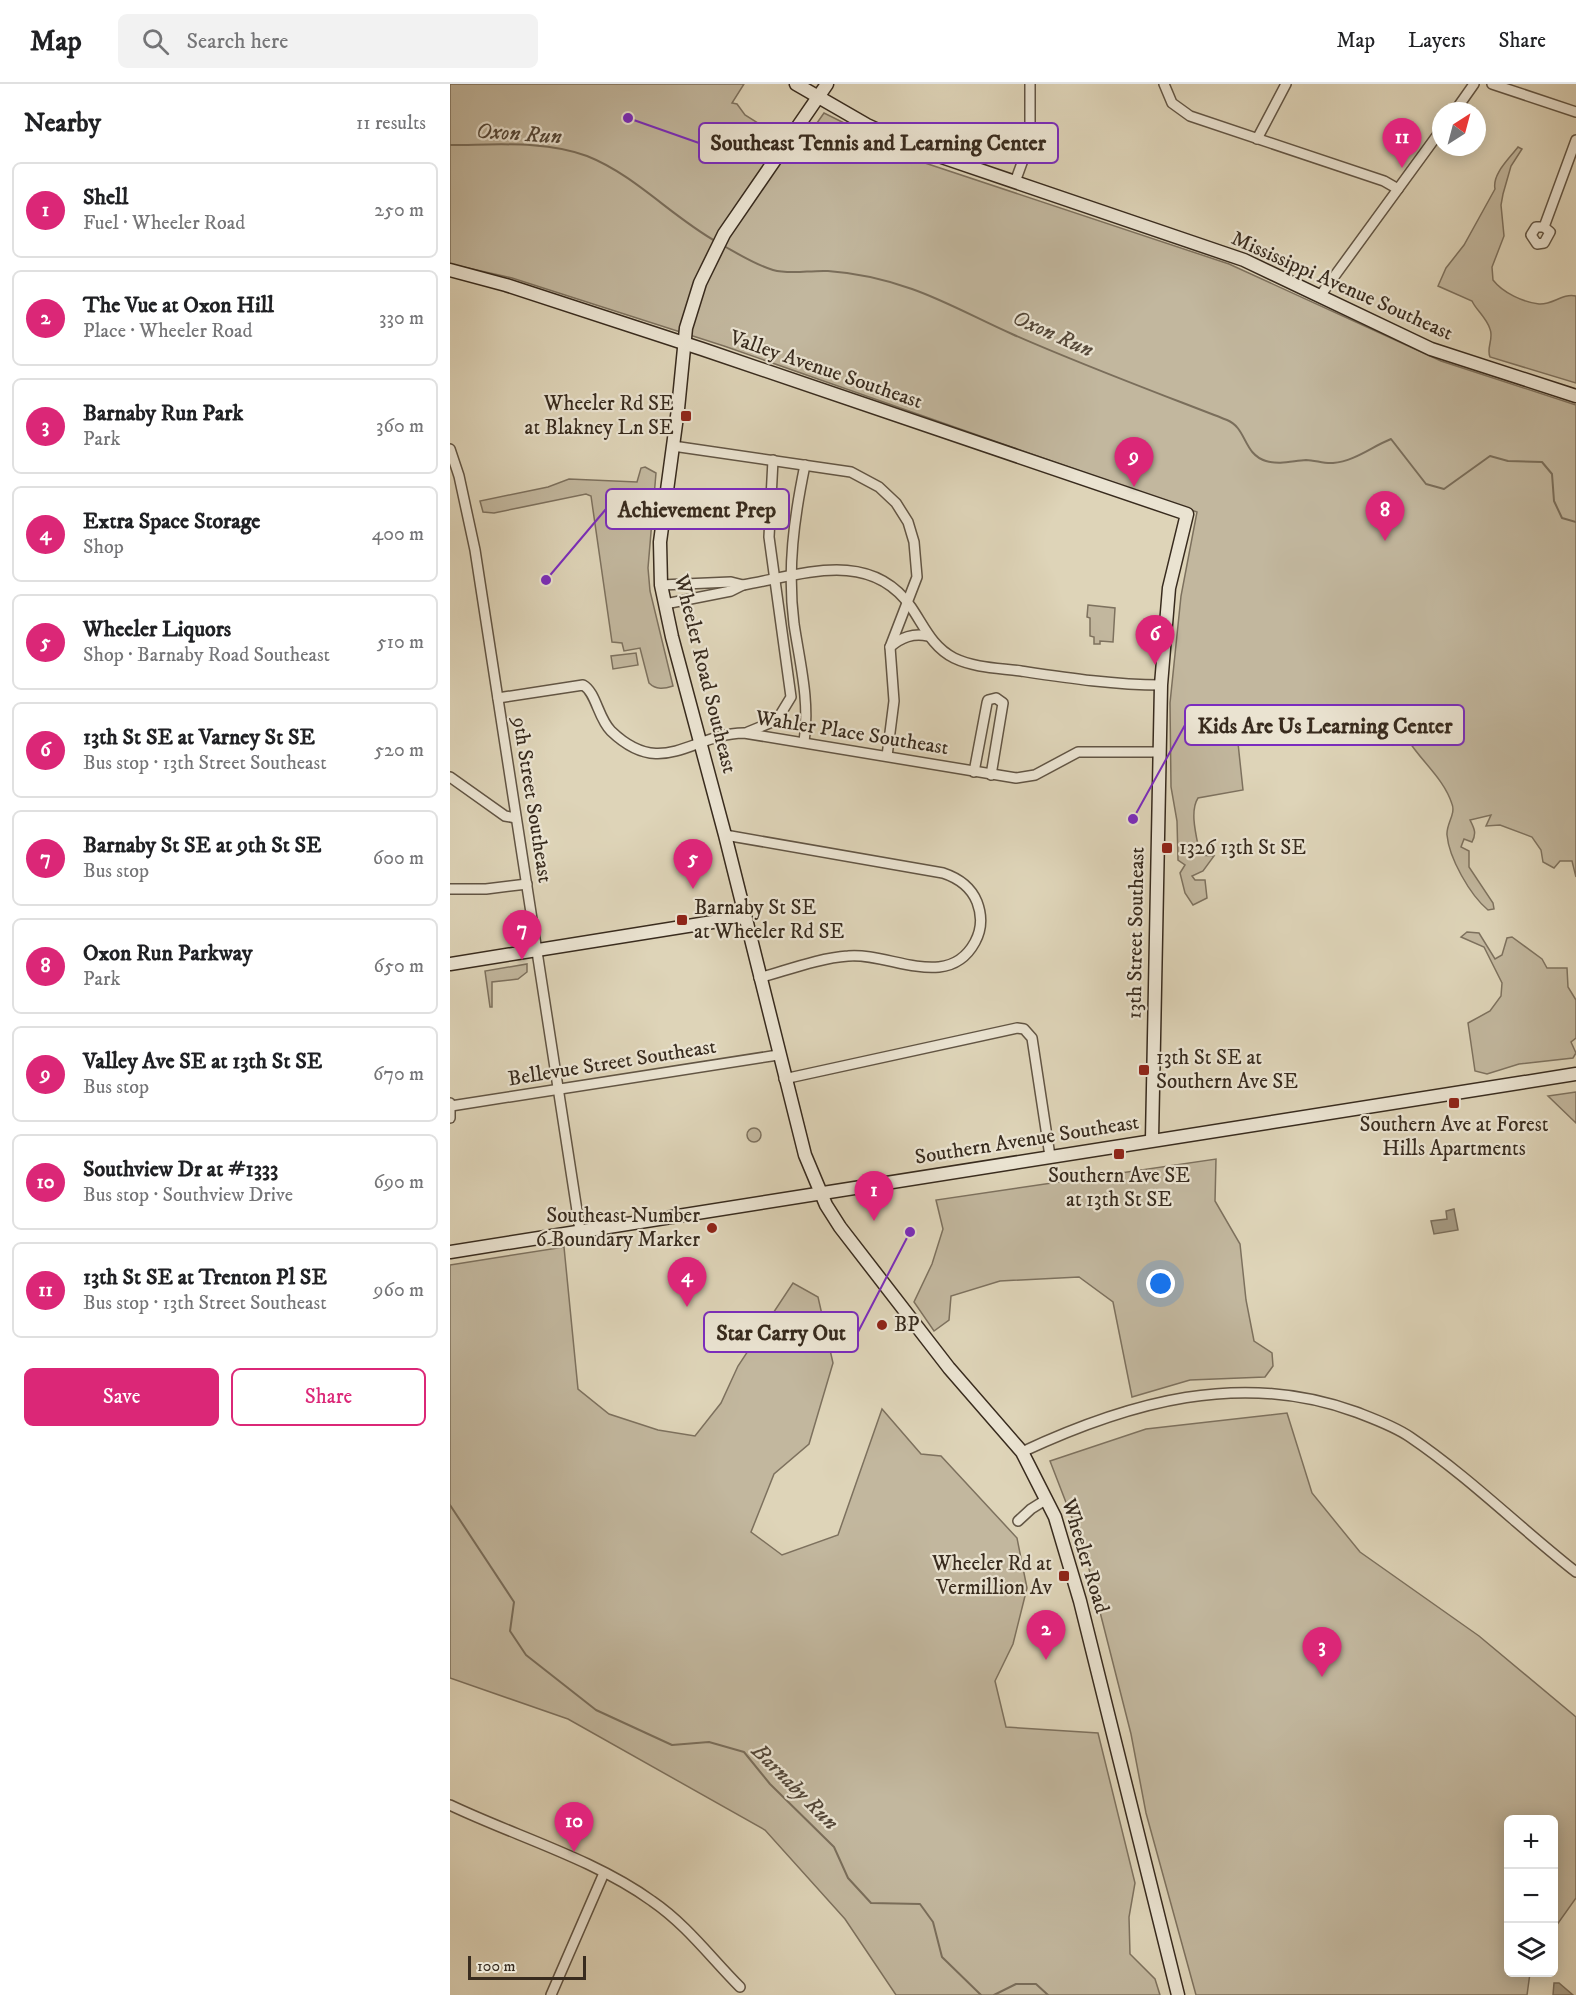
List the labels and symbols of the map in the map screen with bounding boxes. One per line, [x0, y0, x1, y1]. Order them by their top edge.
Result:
north arrow [1432, 102, 1486, 156]
water label: Oxon Run [475, 118, 563, 150]
pin: 11 [1382, 118, 1422, 168]
callout: Southeast Tennis and Learning Center [699, 123, 1058, 163]
text: Southeast Tennis and Learning Center [710, 130, 1047, 157]
street label: Mississippi Avenue Southeast [1227, 225, 1457, 347]
water label: Oxon Run [1008, 304, 1098, 364]
street label: Valley Avenue Southeast [725, 324, 926, 415]
place label: Wheeler Rd SE at Blakney Ln SE [524, 391, 674, 441]
marker: Wheeler Rd SE at Blakney Ln SE [679, 409, 693, 423]
pin: 9 [1114, 438, 1154, 487]
callout: Achievement Prep [606, 489, 789, 529]
pin: 8 [1366, 492, 1404, 541]
text: Achievement Prep [617, 497, 776, 524]
street label: Wheeler Road Southeast [667, 571, 742, 776]
pin: 6 [1136, 616, 1174, 665]
street label: Wahler Place Southeast [753, 705, 951, 761]
callout: Kids Are Us Learning Center [1185, 705, 1464, 745]
text: Kids Are Us Learning Center [1198, 713, 1453, 740]
street label: 9th Street Southeast [506, 714, 558, 885]
place label: 1326 13th St SE [1179, 835, 1306, 861]
pin: 5 [674, 840, 712, 889]
marker: 1326 13th St SE [1160, 841, 1174, 855]
street label: 13th Street Southeast [1121, 846, 1151, 1019]
place label: Barnaby St SE at Wheeler Rd SE [694, 895, 845, 945]
pin: 7 [502, 910, 542, 960]
marker: Barnaby St SE at Wheeler Rd SE [675, 913, 689, 927]
street label: Bellevue Street Southeast [506, 1034, 718, 1092]
place label: 13th St SE at Southern Ave SE [1156, 1045, 1298, 1095]
marker: 13th St SE at Southern Ave SE [1137, 1063, 1151, 1077]
marker: Southern Ave at Forest Hills Apartments [1447, 1096, 1461, 1110]
street label: Southern Avenue Southeast [913, 1109, 1141, 1171]
place label: Southern Ave at Forest Hills Apartments [1359, 1112, 1549, 1162]
marker: Southern Ave SE at 13th St SE [1112, 1147, 1126, 1161]
place label: Southern Ave SE at 13th St SE [1048, 1163, 1190, 1213]
pin: 1 [854, 1172, 894, 1221]
place label: Southeast Number 6 Boundary Marker [536, 1203, 700, 1253]
marker: Southeast Number 6 Boundary Marker [705, 1221, 719, 1235]
pin: 4 [668, 1258, 706, 1307]
your location [1146, 1269, 1175, 1298]
callout: Star Carry Out [704, 1312, 858, 1352]
place label: BP [894, 1312, 919, 1338]
marker: BP [875, 1318, 889, 1332]
text: Star Carry Out [716, 1320, 846, 1347]
street label: Wheeler Road [1055, 1494, 1115, 1617]
place label: Wheeler Rd at Vermillion Av [931, 1551, 1053, 1601]
marker: Wheeler Rd at Vermillion Av [1057, 1569, 1071, 1583]
pin: 2 [1026, 1610, 1066, 1660]
pin: 3 [1302, 1628, 1342, 1677]
water label: Barnaby Run [745, 1737, 844, 1836]
pin: 10 [554, 1802, 594, 1852]
scale bar [468, 1953, 586, 1980]

